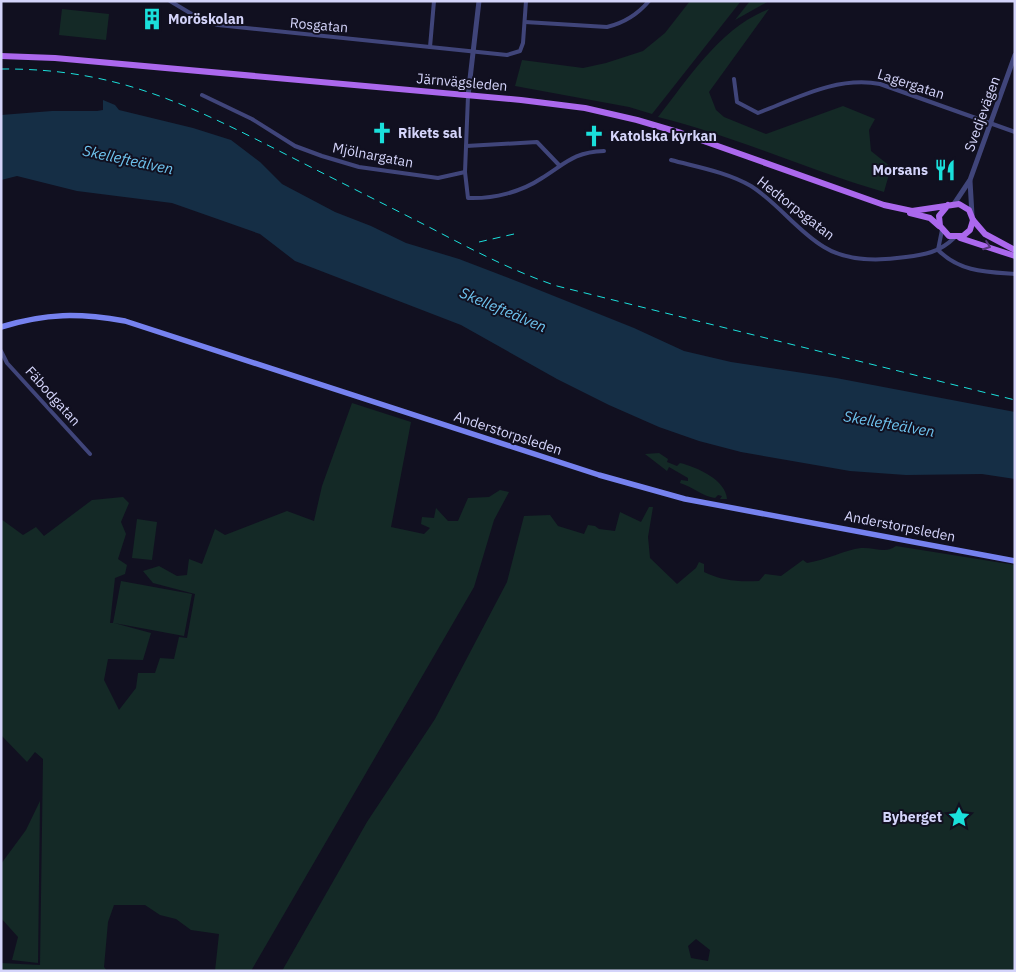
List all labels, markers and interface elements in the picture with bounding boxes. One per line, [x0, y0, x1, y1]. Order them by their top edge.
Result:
building icon: Moröskolan [139, 6, 165, 32]
place label: Moröskolan [168, 10, 244, 28]
street label: Rosgatan [289, 13, 349, 37]
street label: Lagergatan [875, 65, 947, 103]
street label: Järnvägsleden [416, 69, 508, 95]
street label: Svedjevägen [960, 74, 1004, 154]
church icon: Rikets sal [369, 120, 395, 146]
church icon: Katolska kyrkan [581, 123, 607, 149]
place label: Rikets sal [398, 124, 462, 142]
place label: Katolska kyrkan [610, 127, 717, 145]
street label: Mjölnargatan [331, 138, 415, 172]
water label: Skellefteälven [81, 141, 175, 178]
restaurant icon: Morsans [932, 157, 958, 183]
place label: Morsans [873, 161, 928, 179]
street label: Hedtorpsgatan [754, 172, 838, 244]
one-way arrow [982, 240, 991, 250]
water label: Skellefteälven [457, 283, 549, 336]
street label: Fäbodgatan [22, 362, 84, 430]
water label: Skellefteälven [842, 406, 936, 441]
street label: Anderstorpsleden [452, 407, 564, 459]
street label: Anderstorpsleden [843, 506, 957, 546]
place icon: Byberget [946, 804, 972, 830]
place label: Byberget [883, 808, 942, 826]

